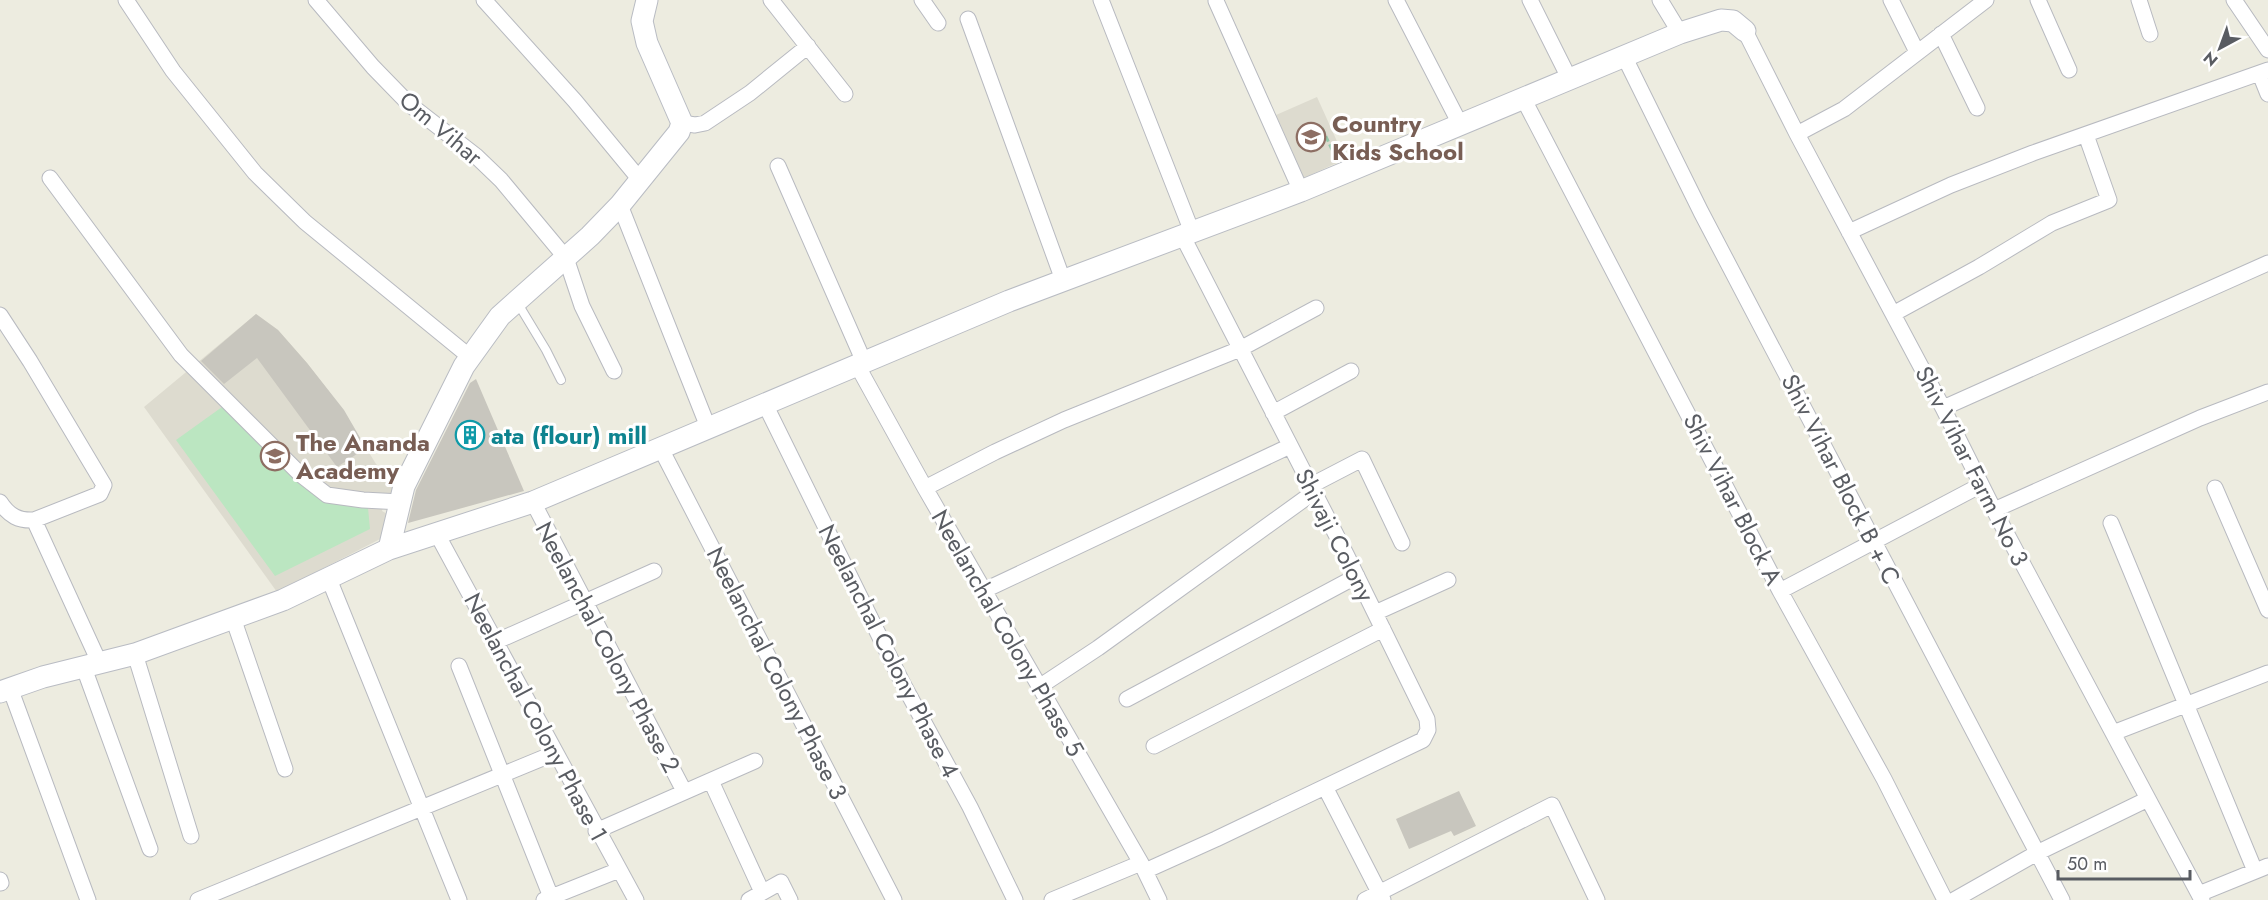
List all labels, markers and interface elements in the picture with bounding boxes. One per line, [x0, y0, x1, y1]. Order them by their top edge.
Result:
north arrow [2190, 18, 2250, 78]
text: N [2198, 46, 2223, 72]
street label: Om Vihar [392, 83, 491, 174]
place label: Country Kids School [1332, 106, 1464, 169]
school or university icon: Country Kids School [1295, 121, 1327, 153]
street label: Shiv Vihar Farm No 3 [1906, 360, 2038, 572]
street label: Shiv Vihar Block B + C [1773, 368, 1909, 590]
street label: Shiv Vihar Block A [1675, 407, 1791, 591]
place label: ata (flour) mill [491, 418, 647, 453]
building icon: ata (flour) mill [454, 419, 486, 451]
place label: The Ananda Academy [295, 425, 430, 488]
school or university icon: The Ananda Academy [259, 440, 291, 472]
street label: Shivaji Colony [1287, 463, 1384, 608]
street label: Neelanchal Colony Phase 5 [923, 503, 1093, 763]
street label: Neelanchal Colony Phase 2 [527, 515, 689, 779]
street label: Neelanchal Colony Phase 4 [810, 518, 968, 784]
street label: Neelanchal Colony Phase 3 [698, 541, 856, 805]
street label: Neelanchal Colony Phase 1 [456, 586, 616, 848]
scale bar [2058, 843, 2190, 881]
text: 50 m [2067, 851, 2107, 877]

